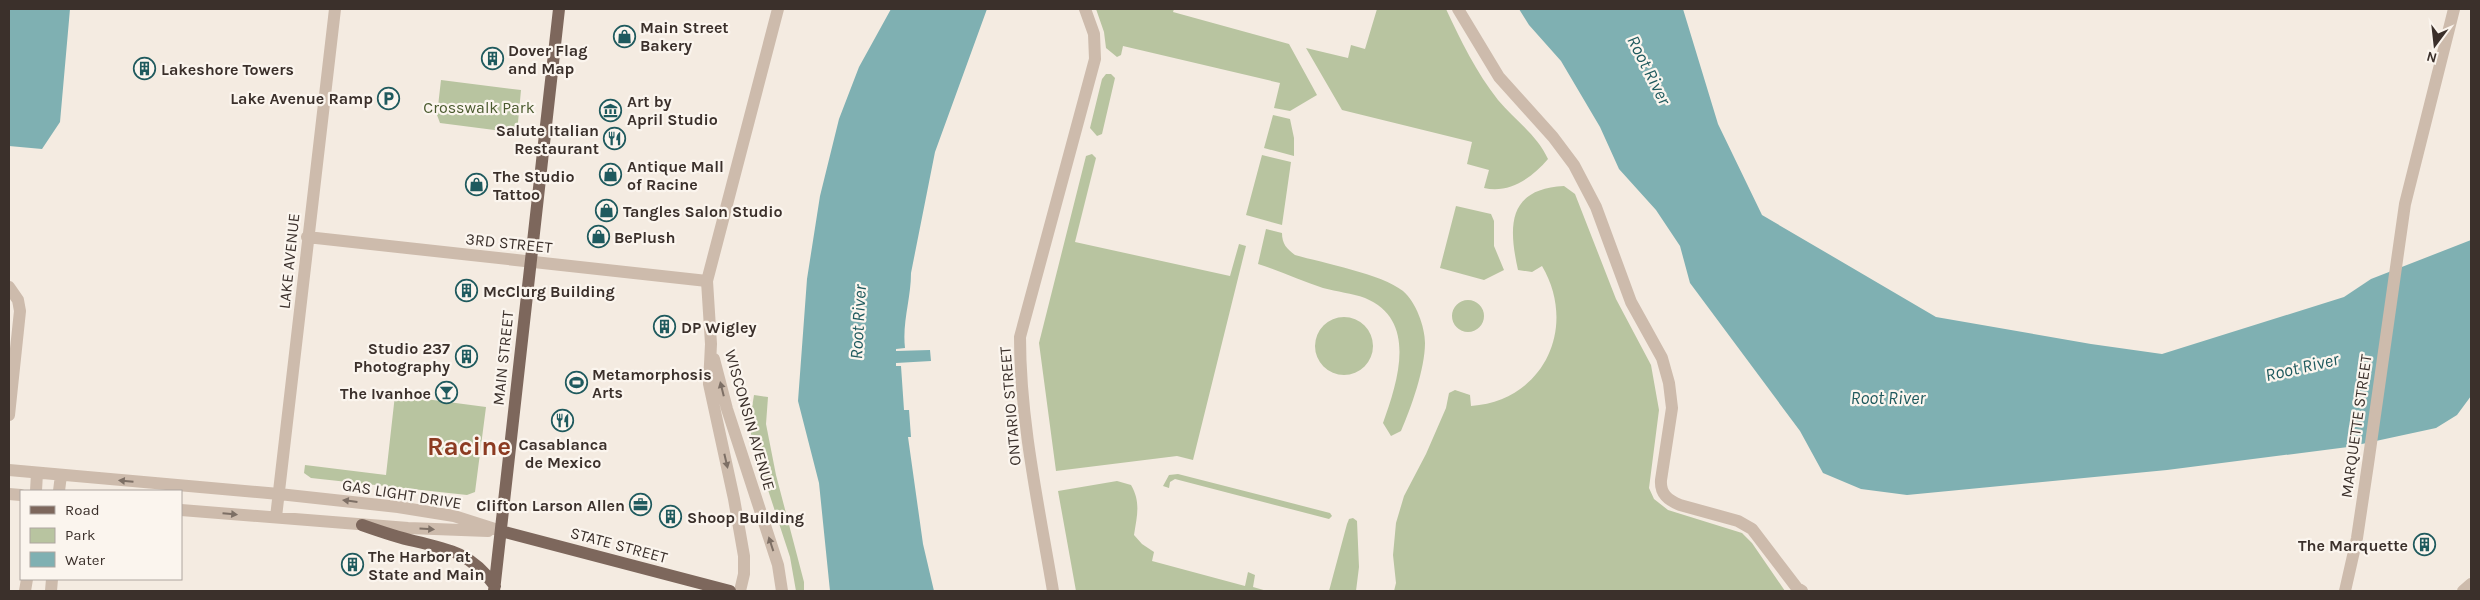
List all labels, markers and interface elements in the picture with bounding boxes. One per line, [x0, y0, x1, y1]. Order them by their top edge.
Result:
place label: Main Street Bakery [640, 18, 729, 55]
north arrow [2410, 20, 2460, 70]
shop icon: Main Street Bakery [612, 24, 636, 48]
water label: Root River [1622, 32, 1676, 109]
place label: Dover Flag and Map [508, 41, 587, 78]
building icon: Dover Flag and Map [480, 47, 504, 71]
text: N [2425, 48, 2439, 67]
building icon: Lakeshore Towers [133, 57, 157, 81]
place label: Lakeshore Towers [161, 60, 294, 79]
parking icon: Lake Avenue Ramp [377, 86, 401, 110]
place label: Lake Avenue Ramp [230, 89, 373, 108]
place label: Art by April Studio [627, 92, 718, 129]
park label: Crosswalk Park [423, 98, 535, 117]
museum icon: Art by April Studio [599, 98, 623, 122]
place label: Salute Italian Restaurant [496, 121, 599, 158]
restaurant icon: Salute Italian Restaurant [603, 127, 627, 151]
place label: Antique Mall of Racine [627, 157, 724, 194]
shop icon: Antique Mall of Racine [599, 163, 623, 187]
place label: The Studio Tattoo [493, 167, 575, 204]
shop icon: The Studio Tattoo [465, 173, 489, 197]
shop icon: Tangles Salon Studio [595, 199, 619, 223]
place label: Tangles Salon Studio [623, 202, 783, 221]
street label: LAKE AVENUE [275, 212, 303, 310]
shop icon: BePlush [586, 225, 610, 249]
place label: BePlush [614, 228, 675, 247]
street label: 3RD STREET [465, 229, 553, 257]
building icon: McClurg Building [455, 279, 479, 303]
place label: McClurg Building [483, 282, 615, 301]
water label: Root River [845, 283, 871, 360]
street label: MAIN STREET [489, 310, 517, 406]
building icon: DP Wigley [653, 315, 677, 339]
place label: DP Wigley [681, 318, 756, 337]
place label: Studio 237 Photography [354, 339, 450, 376]
building icon: Studio 237 Photography [454, 345, 478, 369]
street label: ONTARIO STREET [995, 346, 1025, 466]
street label: WISCONSIN AVENUE [721, 347, 779, 493]
water label: Root River [2263, 348, 2342, 386]
street label: MARQUETTE STREET [2337, 353, 2375, 499]
place label: Metamorphosis Arts [592, 365, 712, 402]
sports icon: Metamorphosis Arts [564, 371, 588, 395]
bar icon: The Ivanhoe [435, 381, 459, 405]
one-way arrow [718, 381, 726, 396]
place label: The Ivanhoe [340, 384, 431, 403]
water label: Root River [1851, 387, 1926, 409]
restaurant icon: Casablanca de Mexico [551, 408, 575, 432]
district label: Racine [427, 431, 511, 462]
place label: Casablanca de Mexico [518, 435, 608, 472]
one-way arrow [722, 454, 730, 470]
street label: GAS LIGHT DRIVE [341, 475, 463, 513]
one-way arrow [118, 477, 134, 485]
legend [20, 490, 182, 580]
office icon: Clifton Larson Allen [629, 493, 653, 517]
place label: Clifton Larson Allen [476, 496, 625, 515]
one-way arrow [342, 497, 358, 505]
text: Road [65, 501, 100, 519]
building icon: Shoop Building [659, 505, 683, 529]
place label: Shoop Building [687, 508, 804, 527]
one-way arrow [222, 510, 238, 518]
street label: STATE STREET [568, 523, 670, 567]
text: Park [65, 526, 95, 544]
one-way arrow [419, 526, 435, 534]
building icon: The Marquette [2412, 533, 2436, 557]
one-way arrow [766, 536, 774, 551]
place label: The Marquette [2298, 536, 2408, 555]
place label: The Harbor at State and Main [368, 547, 484, 584]
text: Water [65, 551, 106, 569]
building icon: The Harbor at State and Main [340, 553, 364, 577]

